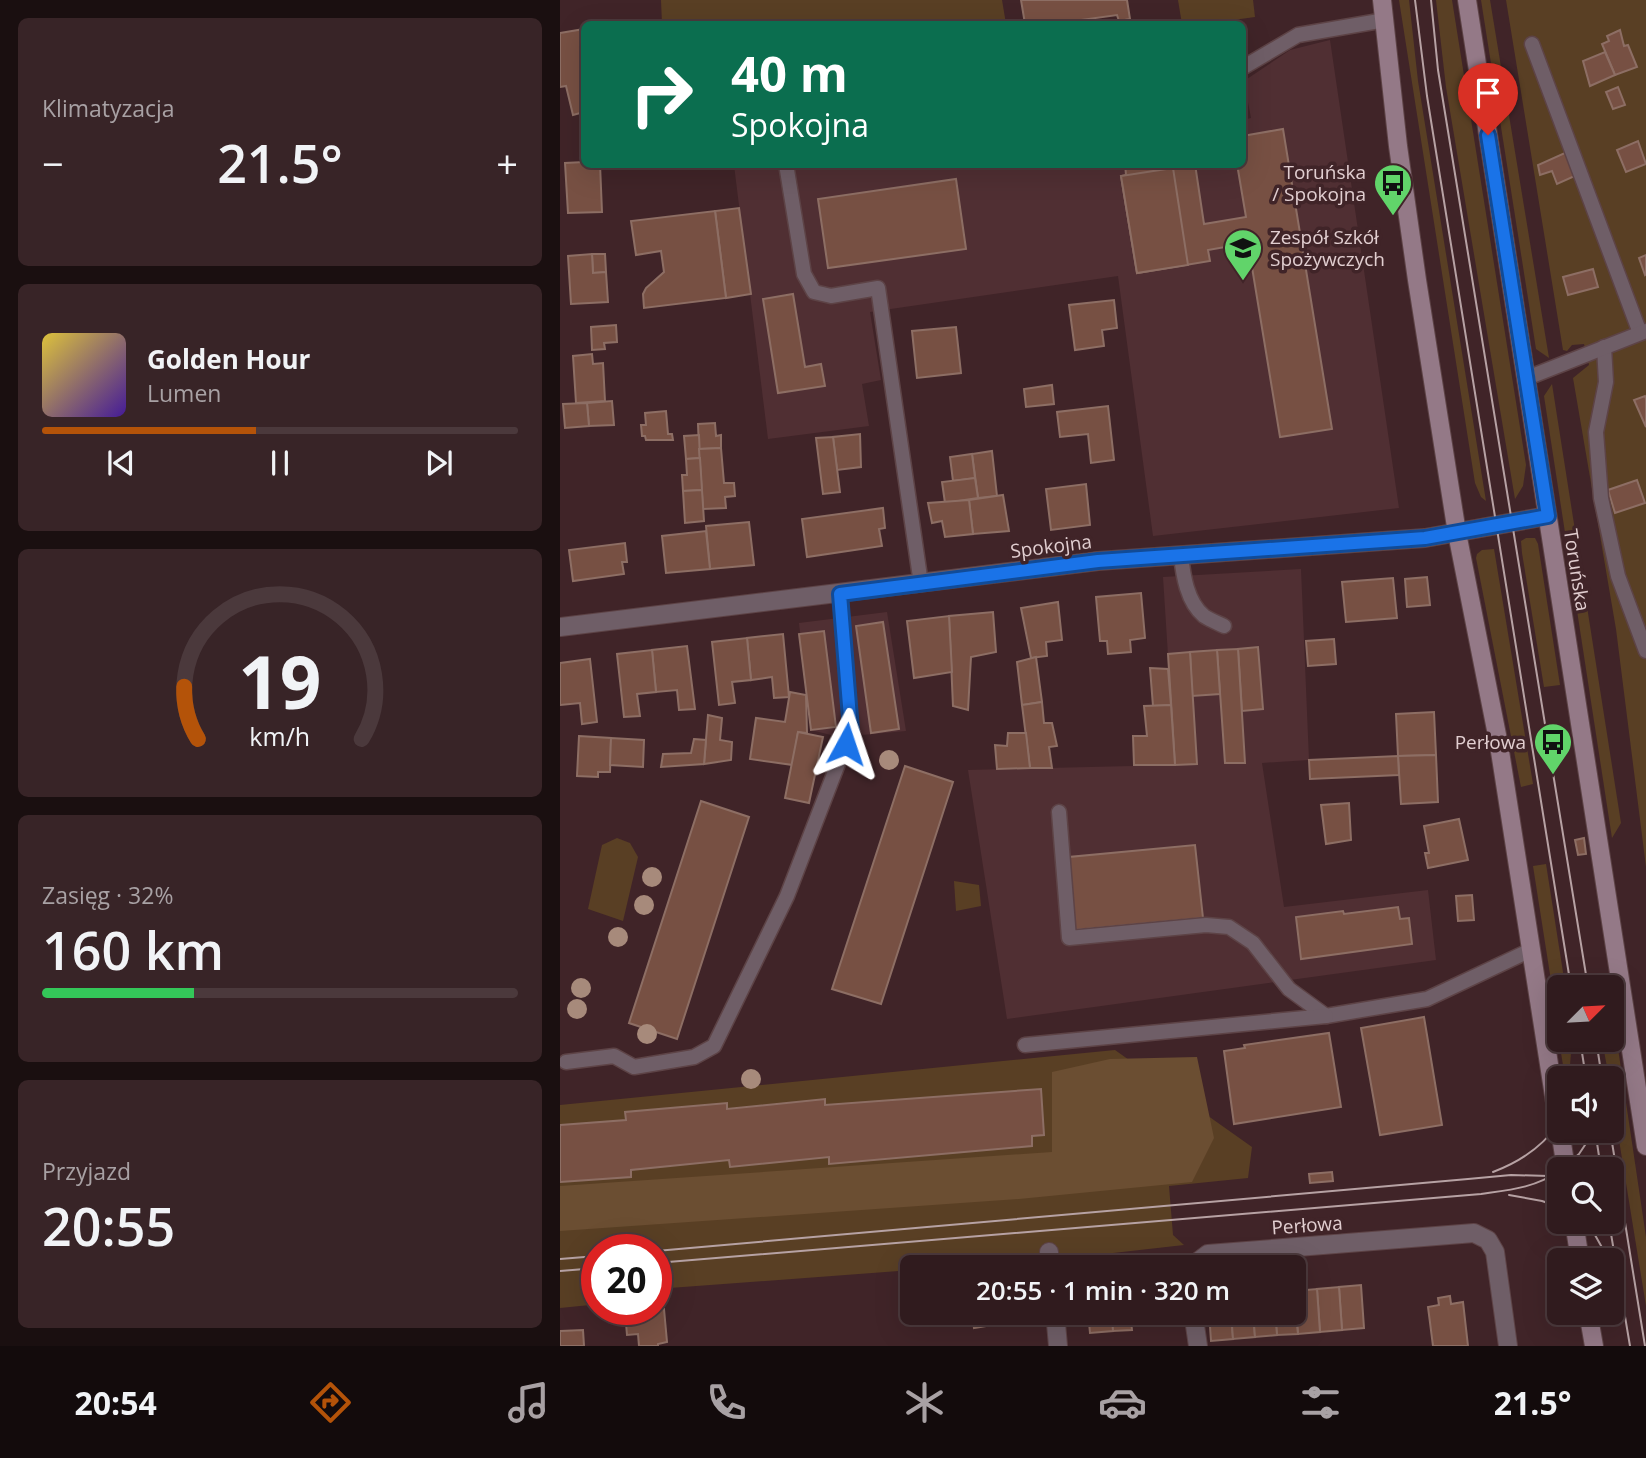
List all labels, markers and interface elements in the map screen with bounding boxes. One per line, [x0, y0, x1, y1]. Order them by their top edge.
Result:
text: 40 m [731, 40, 848, 106]
icon: right [616, 49, 707, 140]
pin [1458, 63, 1518, 135]
icon: arrive [1469, 74, 1507, 112]
text: Klimatyzacja [42, 92, 175, 124]
text: Spokojna [731, 103, 869, 146]
text: 21.5° [217, 127, 343, 198]
text: − [42, 137, 64, 189]
text: + [496, 137, 518, 189]
place label: Toruńska / Spokojna [1272, 159, 1366, 207]
bus stop icon: Toruńska / Spokojna [1372, 162, 1414, 217]
place label: Zespół Szkół Spożywczych [1270, 224, 1385, 272]
school or university icon: Zespół Szkół Spożywczych [1222, 227, 1264, 282]
text: Golden Hour [147, 341, 310, 377]
text: Lumen [147, 377, 221, 409]
icon: previous [102, 444, 140, 482]
icon: pause [261, 444, 299, 482]
icon: next [420, 444, 458, 482]
street label: Toruńska [1558, 527, 1596, 613]
street label: Spokojna [1009, 528, 1093, 564]
text: 19 [238, 631, 322, 730]
position arrow [809, 707, 883, 781]
text: km/h [250, 719, 310, 753]
bus stop icon: Perłowa [1532, 721, 1574, 776]
place label: Perłowa [1455, 729, 1526, 755]
text: Zasięg · 32% [42, 879, 173, 911]
text: 160 km [42, 914, 224, 985]
north arrow [1547, 975, 1624, 1052]
map controls [1547, 975, 1624, 1325]
button: sound [1547, 1066, 1624, 1143]
text: Przyjazd [42, 1155, 131, 1187]
button: search [1547, 1157, 1624, 1234]
text: 20:55 [42, 1190, 175, 1261]
street label: Perłowa [1270, 1210, 1344, 1240]
speed limit sign: 20 [581, 1234, 672, 1325]
button: layers [1547, 1248, 1624, 1325]
text: 20:55 · 1 min · 320 m [976, 1272, 1230, 1308]
icon: directions [306, 1378, 355, 1427]
icon: music [504, 1378, 553, 1427]
icon: phone [702, 1378, 751, 1427]
icon: climate [900, 1378, 949, 1427]
icon: car [1098, 1378, 1147, 1427]
icon: filters [1296, 1378, 1345, 1427]
text: 20:54 [74, 1381, 157, 1424]
text: 21.5° [1494, 1381, 1571, 1424]

